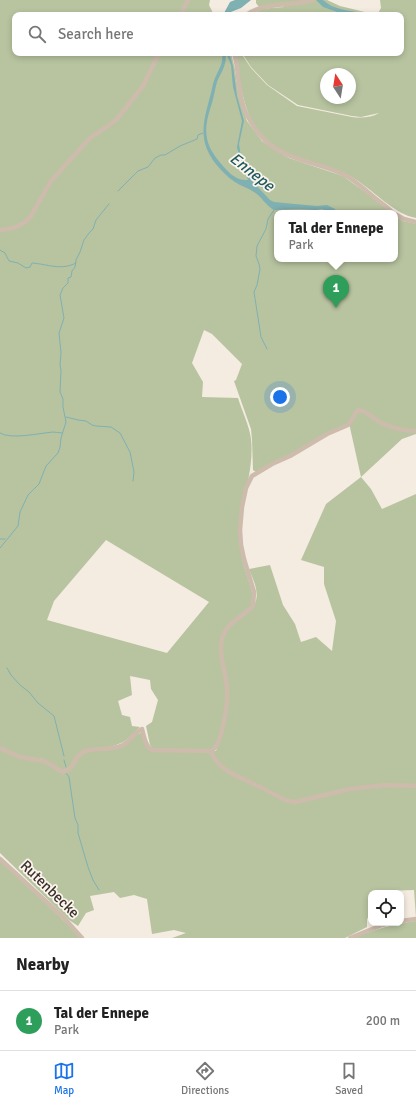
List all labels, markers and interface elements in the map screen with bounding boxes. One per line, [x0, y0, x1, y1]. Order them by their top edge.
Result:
search box [12, 12, 404, 56]
icon: search [26, 23, 48, 45]
text: Search here [58, 25, 134, 43]
north arrow [320, 68, 356, 104]
water label: Ennepe [226, 148, 279, 196]
popup [274, 210, 398, 262]
text: Tal der Ennepe [288, 219, 384, 237]
text: Park [288, 237, 313, 253]
pin: 1 [323, 275, 349, 308]
your location [270, 387, 290, 407]
street label: Rutenbecke [17, 857, 83, 921]
map controls [368, 890, 404, 926]
button: locate [368, 890, 404, 926]
text: Nearby [16, 954, 69, 975]
text: Tal der Ennepe [54, 1004, 149, 1022]
text: 1 [25, 1013, 33, 1029]
text: 200 m [366, 1013, 400, 1029]
text: Park [54, 1022, 79, 1038]
tab: Map [53, 1060, 75, 1097]
tab: Directions [181, 1060, 229, 1097]
tab: Saved [335, 1060, 363, 1097]

